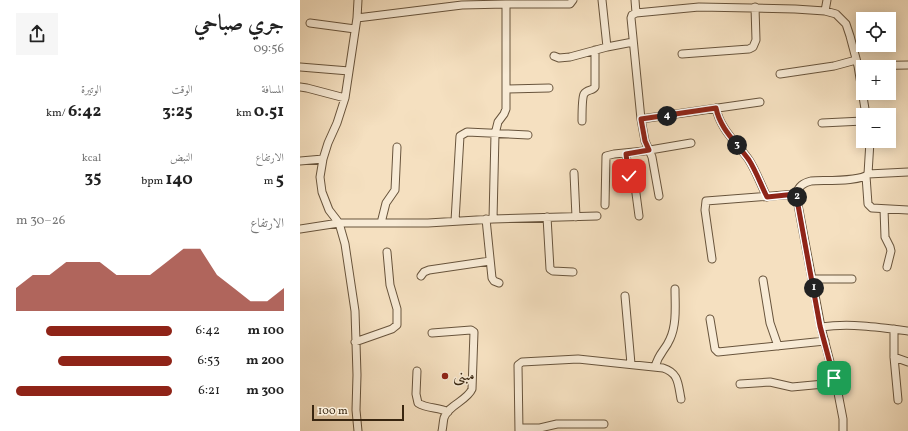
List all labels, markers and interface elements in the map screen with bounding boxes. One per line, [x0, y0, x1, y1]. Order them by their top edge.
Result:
text: جري صباحي [194, 9, 284, 40]
map controls [856, 12, 896, 148]
button: locate [856, 12, 896, 52]
button: share [16, 13, 58, 55]
text: 09:56 [253, 40, 284, 58]
button: + [856, 60, 896, 100]
text: الوتيرة [81, 83, 101, 98]
text: الوقت [172, 83, 193, 98]
text: المسافة [262, 83, 284, 98]
text: 6:42 [68, 100, 101, 123]
text: 3:25 [162, 100, 193, 123]
text: 0.51 [254, 100, 284, 123]
text: /km [46, 106, 68, 121]
text: km [236, 106, 254, 121]
pin: 4 [657, 106, 677, 126]
text: 4 [664, 108, 670, 123]
button: − [856, 108, 896, 148]
pin: 3 [727, 135, 747, 155]
text: 3 [734, 137, 740, 152]
text: kcal [82, 151, 101, 166]
text: النبض [170, 151, 193, 166]
text: الارتفاع [255, 151, 284, 166]
pin [612, 159, 646, 193]
icon: check [618, 165, 640, 187]
text: 35 [84, 166, 101, 189]
text: 140 [165, 168, 193, 191]
text: 5 [276, 168, 284, 191]
text: bpm [141, 174, 165, 189]
text: m [264, 174, 276, 189]
pin: 2 [787, 187, 807, 207]
text: 2 [794, 189, 800, 204]
text: 26–30 m [16, 212, 65, 230]
text: الارتفاع [250, 215, 284, 233]
pin: 1 [804, 278, 824, 298]
text: 1 [812, 280, 816, 295]
text: 6:42 [196, 322, 220, 340]
text: 100 m [247, 322, 284, 340]
text: 6:53 [197, 352, 220, 370]
text: 200 m [246, 352, 284, 370]
pin [817, 361, 851, 395]
place label: مبنى [453, 365, 475, 387]
icon: arrive [823, 367, 845, 389]
marker: مبنى [440, 371, 450, 381]
text: 6:21 [198, 382, 220, 400]
text: 300 m [246, 382, 284, 400]
scale bar [312, 403, 404, 422]
text: 100 m [318, 404, 348, 419]

